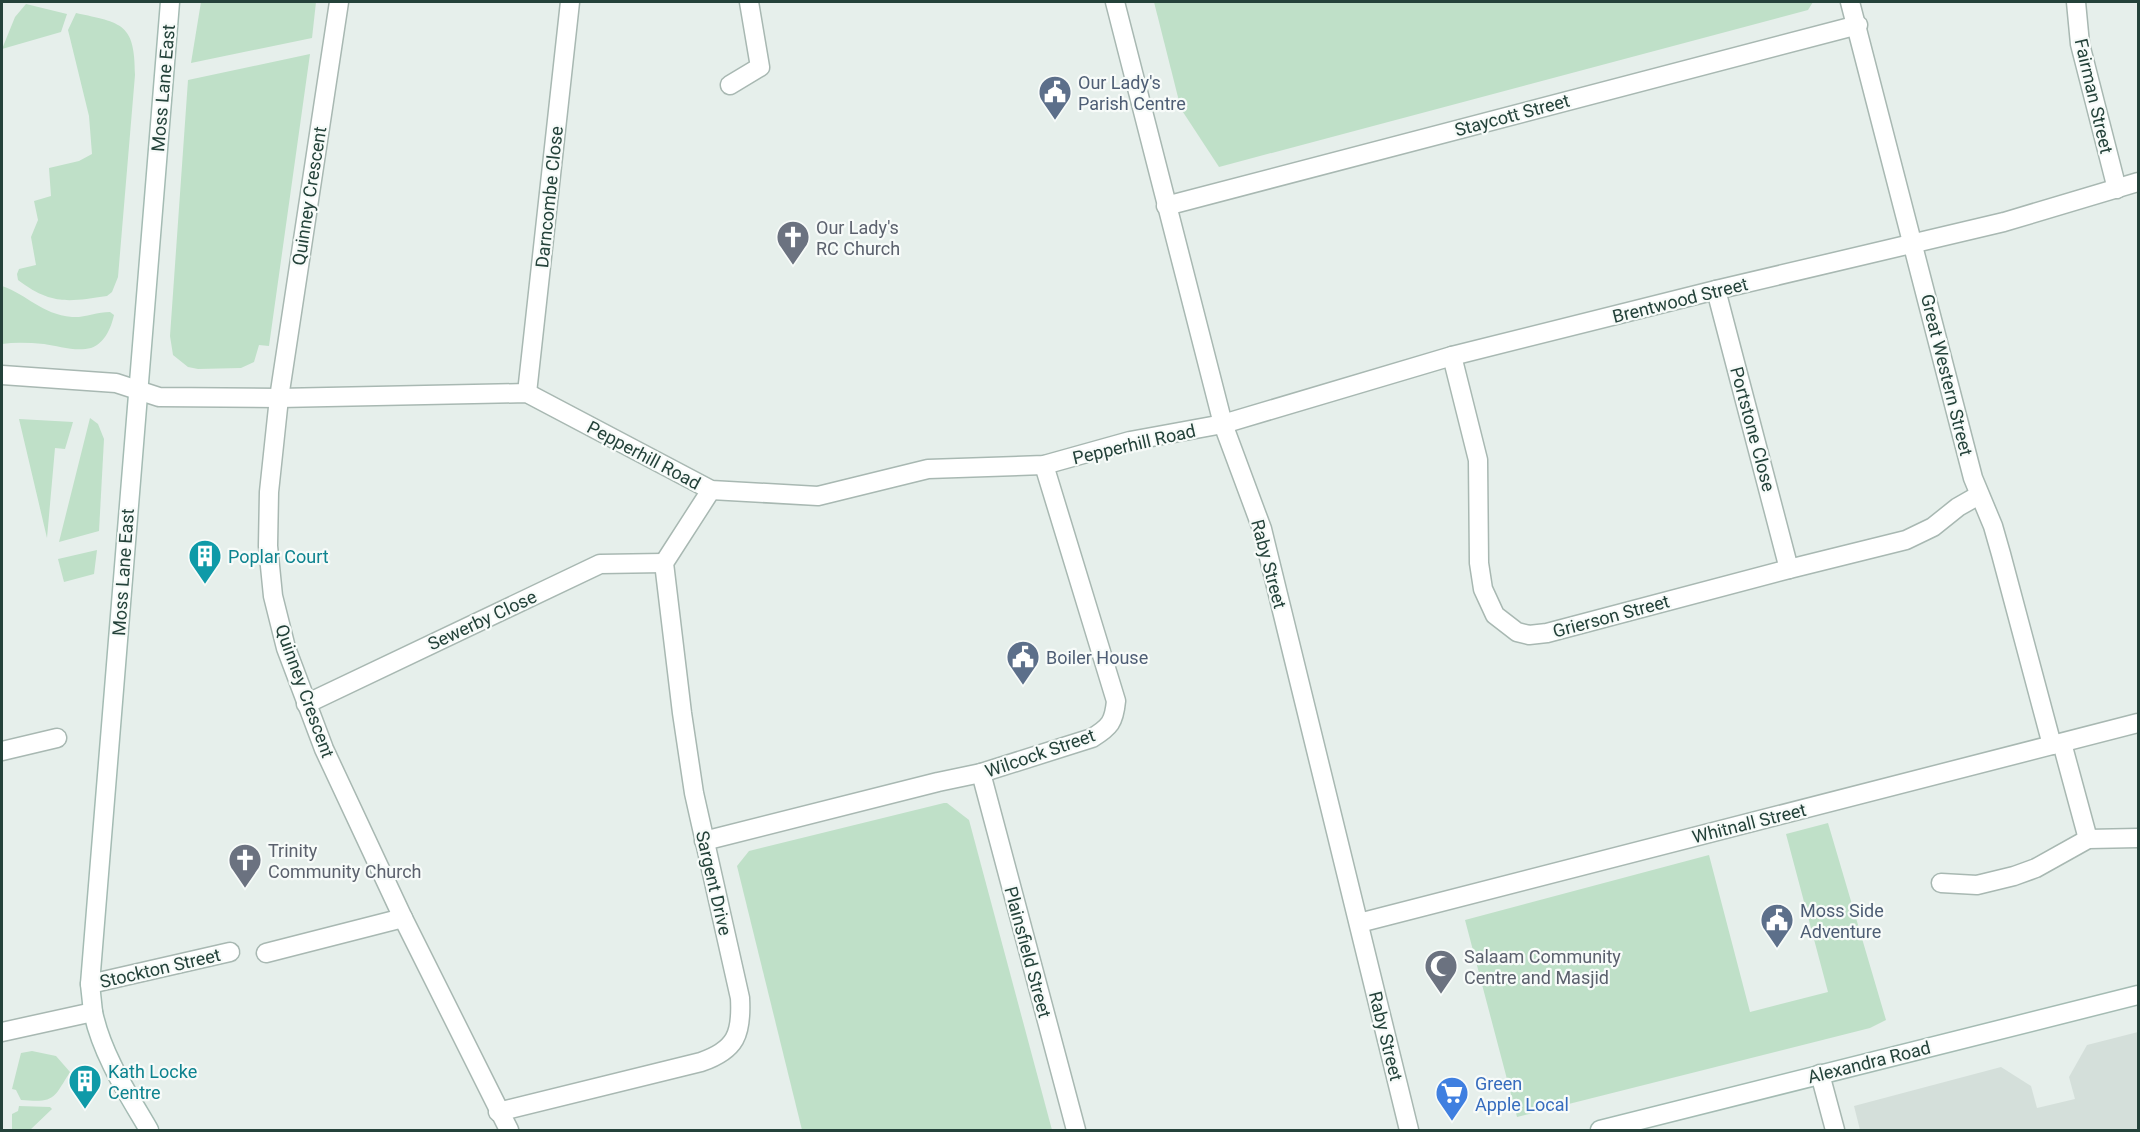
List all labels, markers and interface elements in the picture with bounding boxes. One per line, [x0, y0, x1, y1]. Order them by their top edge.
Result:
street label: Moss Lane East [147, 23, 179, 153]
street label: Fairman Street [2071, 36, 2117, 156]
place label: Our Lady's Parish Centre [1078, 72, 1186, 114]
public building icon: Our Lady's Parish Centre [1037, 74, 1073, 121]
street label: Staycott Street [1452, 90, 1572, 140]
street label: Quinney Crescent [288, 125, 330, 267]
street label: Darncombe Close [531, 125, 567, 269]
place label: Our Lady's RC Church [816, 217, 900, 259]
church icon: Our Lady's RC Church [775, 219, 811, 266]
street label: Brentwood Street [1610, 273, 1750, 327]
street label: Great Western Street [1917, 292, 1977, 458]
street label: Portstone Close [1726, 364, 1780, 494]
street label: Pepperhill Road [584, 416, 704, 494]
street label: Pepperhill Road [1071, 420, 1197, 468]
street label: Moss Lane East [108, 507, 138, 636]
street label: Raby Street [1247, 517, 1291, 611]
building icon: Poplar Court [187, 538, 223, 585]
place label: Poplar Court [228, 546, 329, 567]
street label: Sewerby Close [424, 586, 540, 654]
street label: Grierson Street [1550, 590, 1672, 642]
street label: Quinney Crescent [271, 622, 339, 761]
public building icon: Boiler House [1005, 639, 1041, 686]
place label: Boiler House [1046, 647, 1148, 668]
street label: Wilcock Street [982, 724, 1098, 782]
street label: Whitnall Street [1690, 799, 1808, 847]
street label: Sargent Drive [692, 829, 736, 937]
place label: Trinity Community Church [268, 840, 421, 882]
church icon: Trinity Community Church [227, 842, 263, 889]
street label: Plainsfield Street [1000, 884, 1056, 1020]
place label: Moss Side Adventure [1800, 900, 1884, 942]
public building icon: Moss Side Adventure [1759, 902, 1795, 949]
street label: Stockton Street [98, 944, 222, 992]
place label: Salaam Community Centre and Masjid [1464, 946, 1621, 988]
mosque icon: Salaam Community Centre and Masjid [1423, 948, 1459, 995]
street label: Raby Street [1365, 989, 1407, 1083]
street label: Alexandra Road [1805, 1037, 1933, 1087]
place label: Kath Locke Centre [108, 1061, 197, 1103]
building icon: Kath Locke Centre [67, 1063, 103, 1110]
place label: Green Apple Local [1475, 1073, 1569, 1115]
supermarket icon: Green Apple Local [1434, 1075, 1470, 1122]

